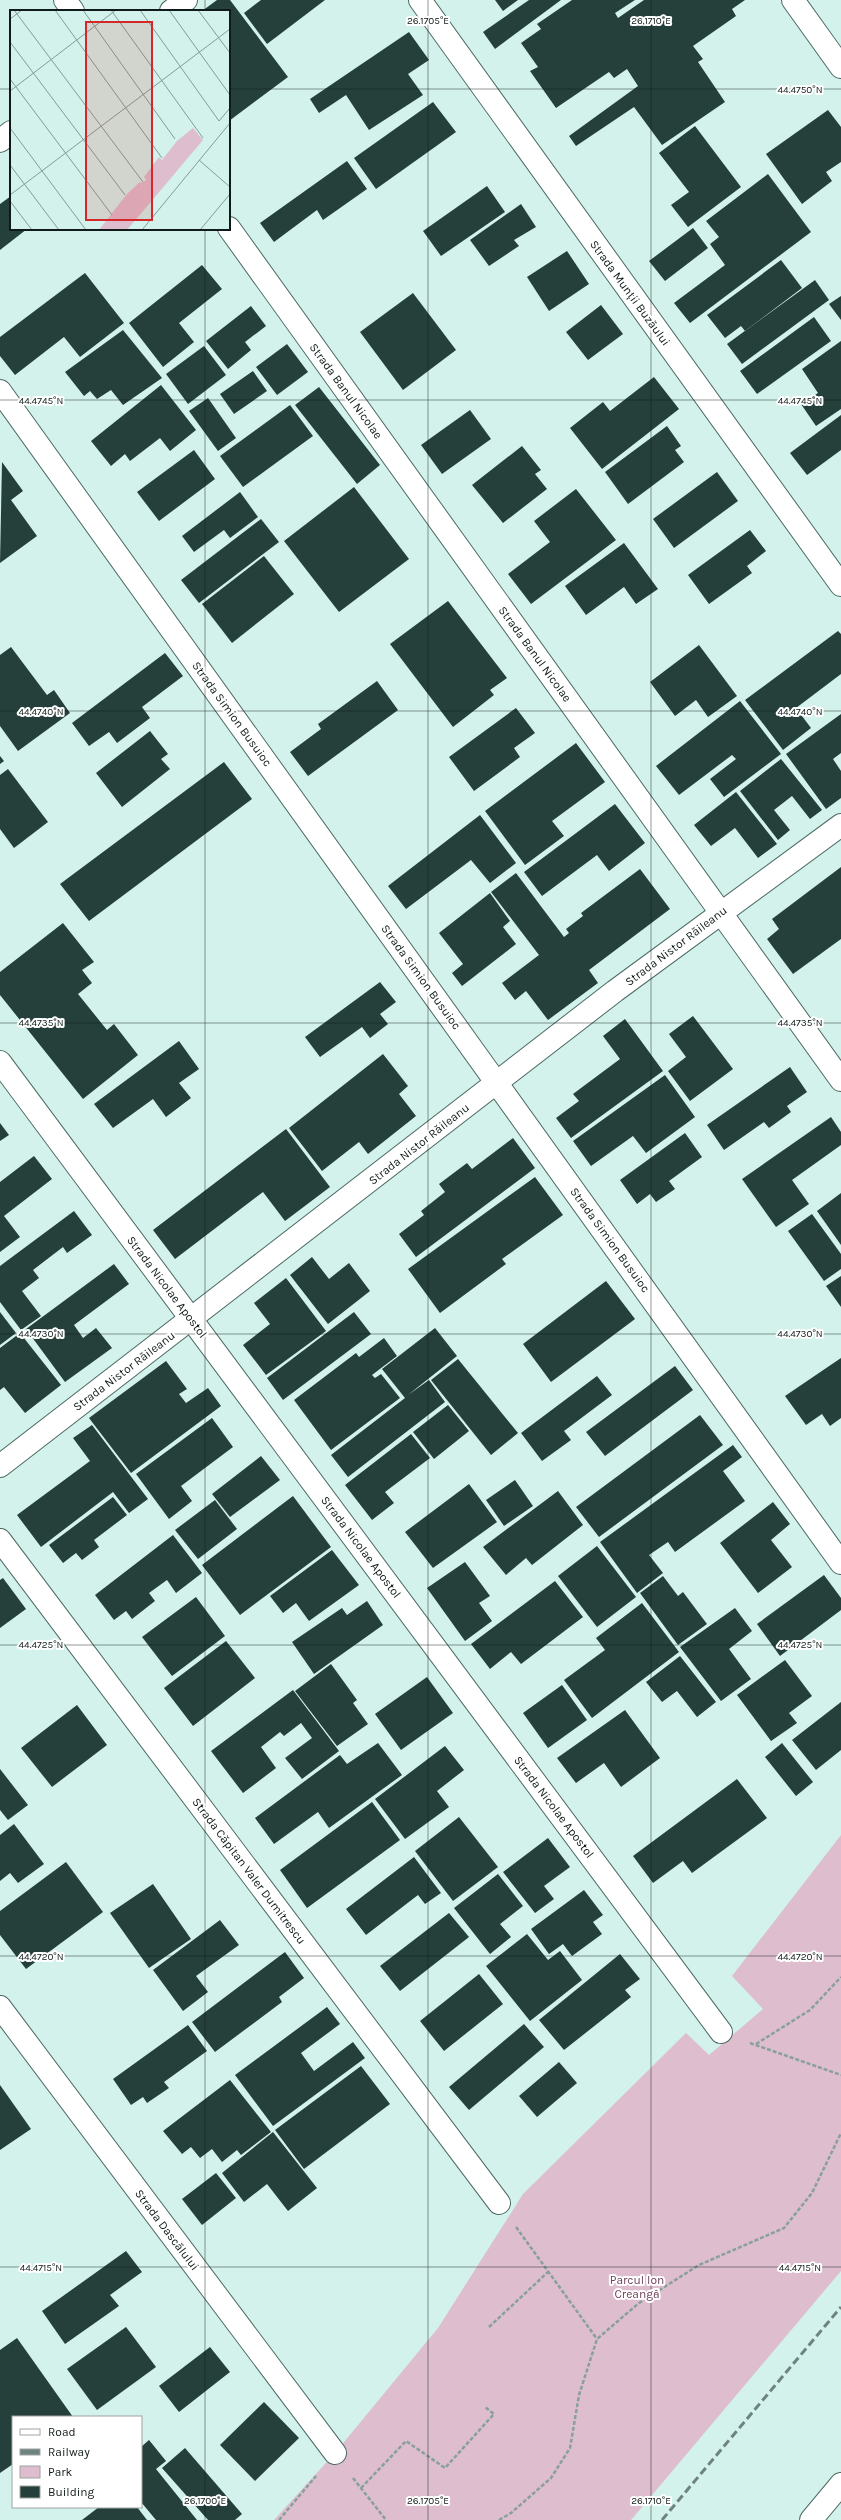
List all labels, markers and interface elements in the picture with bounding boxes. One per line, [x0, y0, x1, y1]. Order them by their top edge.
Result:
inset map [10, 10, 230, 230]
text: 26.1705°E [407, 15, 449, 27]
text: 26.1710°E [631, 15, 671, 27]
text: 44.4750°N [777, 84, 823, 96]
street label: Strada Munții Buzăului [587, 238, 673, 348]
street label: Strada Banul Nicolae [307, 340, 385, 442]
text: 44.4745°N [19, 395, 63, 407]
text: 44.4745°N [778, 395, 822, 407]
street label: Strada Banul Nicolae [496, 603, 574, 705]
street label: Strada Simion Busuioc [189, 659, 275, 769]
text: 44.4740°N [18, 706, 64, 718]
text: 44.4740°N [777, 706, 823, 718]
street label: Strada Nistor Răileanu [622, 903, 730, 989]
street label: Strada Simion Busuioc [378, 922, 464, 1032]
text: 44.4735°N [18, 1017, 64, 1029]
text: 44.4735°N [777, 1017, 823, 1029]
street label: Strada Nistor Răileanu [366, 1100, 472, 1188]
street label: Strada Simion Busuioc [567, 1185, 653, 1295]
street label: Strada Nicolae Apostol [124, 1233, 210, 1341]
text: 44.4730°N [18, 1328, 64, 1340]
street label: Strada Nistor Răileanu [70, 1328, 178, 1414]
text: 44.4730°N [777, 1328, 823, 1340]
street label: Strada Nicolae Apostol [318, 1493, 404, 1601]
text: 44.4725°N [19, 1639, 63, 1651]
text: 44.4725°N [778, 1639, 822, 1651]
street label: Strada Nicolae Apostol [511, 1753, 597, 1861]
street label: Strada Căpitan Valer Dumitrescu [189, 1795, 309, 1947]
text: 44.4720°N [18, 1951, 64, 1963]
text: 44.4720°N [777, 1951, 823, 1963]
street label: Strada Dascălului [132, 2187, 202, 2273]
text: 44.4715°N [20, 2262, 62, 2274]
text: 44.4715°N [779, 2262, 821, 2274]
park label: Parcul Ion Creangă [610, 2273, 664, 2301]
legend [12, 2416, 142, 2508]
text: Road [48, 2425, 76, 2439]
text: Railway [48, 2445, 90, 2459]
text: Park [48, 2465, 73, 2479]
text: Building [48, 2485, 95, 2499]
text: 26.1700°E [184, 2495, 226, 2507]
text: 26.1705°E [407, 2495, 449, 2507]
text: 26.1710°E [631, 2495, 671, 2507]

